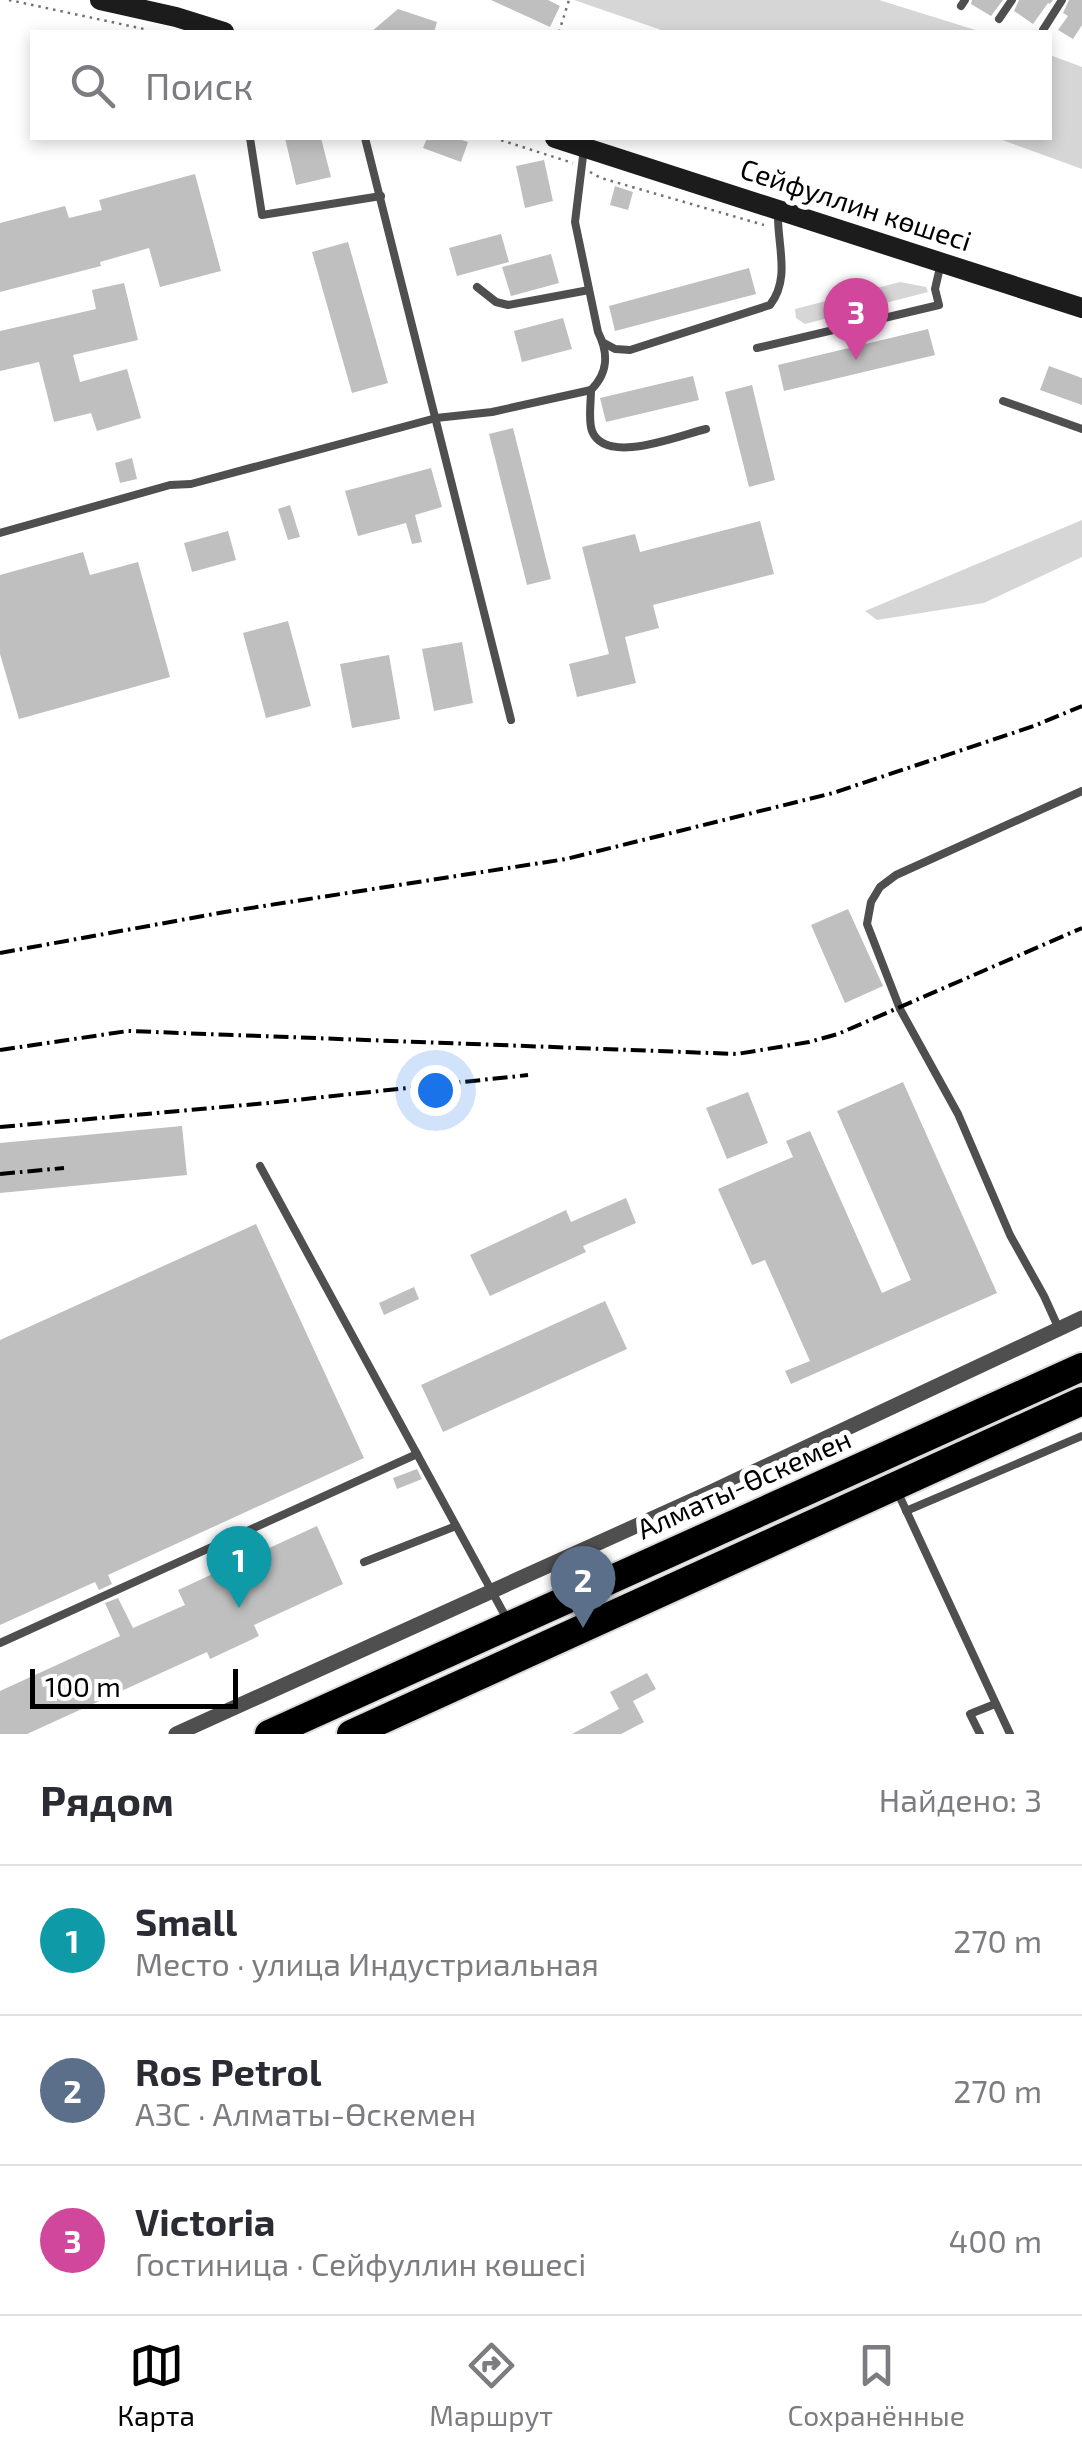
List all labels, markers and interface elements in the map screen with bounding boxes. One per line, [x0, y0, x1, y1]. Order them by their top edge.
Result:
search box [30, 30, 1052, 140]
icon: search [65, 58, 120, 113]
text: Поиск [145, 62, 254, 108]
street label: Сейфуллин көшесі [736, 151, 976, 257]
pin: 3 [824, 278, 888, 360]
your location [410, 1065, 461, 1116]
street label: Алматы-Өскемен [631, 1421, 856, 1545]
pin: 1 [206, 1526, 272, 1608]
pin: 2 [550, 1546, 616, 1628]
scale bar [30, 1664, 238, 1708]
text: 100 m [45, 1669, 121, 1703]
text: Рядом [40, 1774, 174, 1824]
text: Найдено: 3 [879, 1780, 1042, 1818]
text: Small [135, 1898, 237, 1944]
text: 1 [66, 1921, 79, 1959]
text: 270 m [953, 1921, 1042, 1959]
text: Место · улица Индустриальная [135, 1944, 599, 1982]
text: Ros Petrol [135, 2048, 321, 2094]
text: 2 [63, 2071, 82, 2109]
text: 270 m [953, 2071, 1042, 2109]
text: АЗС · Алматы-Өскемен [135, 2094, 476, 2132]
text: Victoria [135, 2198, 276, 2244]
text: 3 [63, 2221, 82, 2259]
text: 400 m [949, 2221, 1042, 2259]
text: Гостиница · Сейфуллин көшесі [135, 2244, 586, 2282]
tab: Карта [117, 2338, 195, 2432]
tab: Маршрут [429, 2338, 553, 2432]
tab: Сохранённые [787, 2338, 965, 2432]

